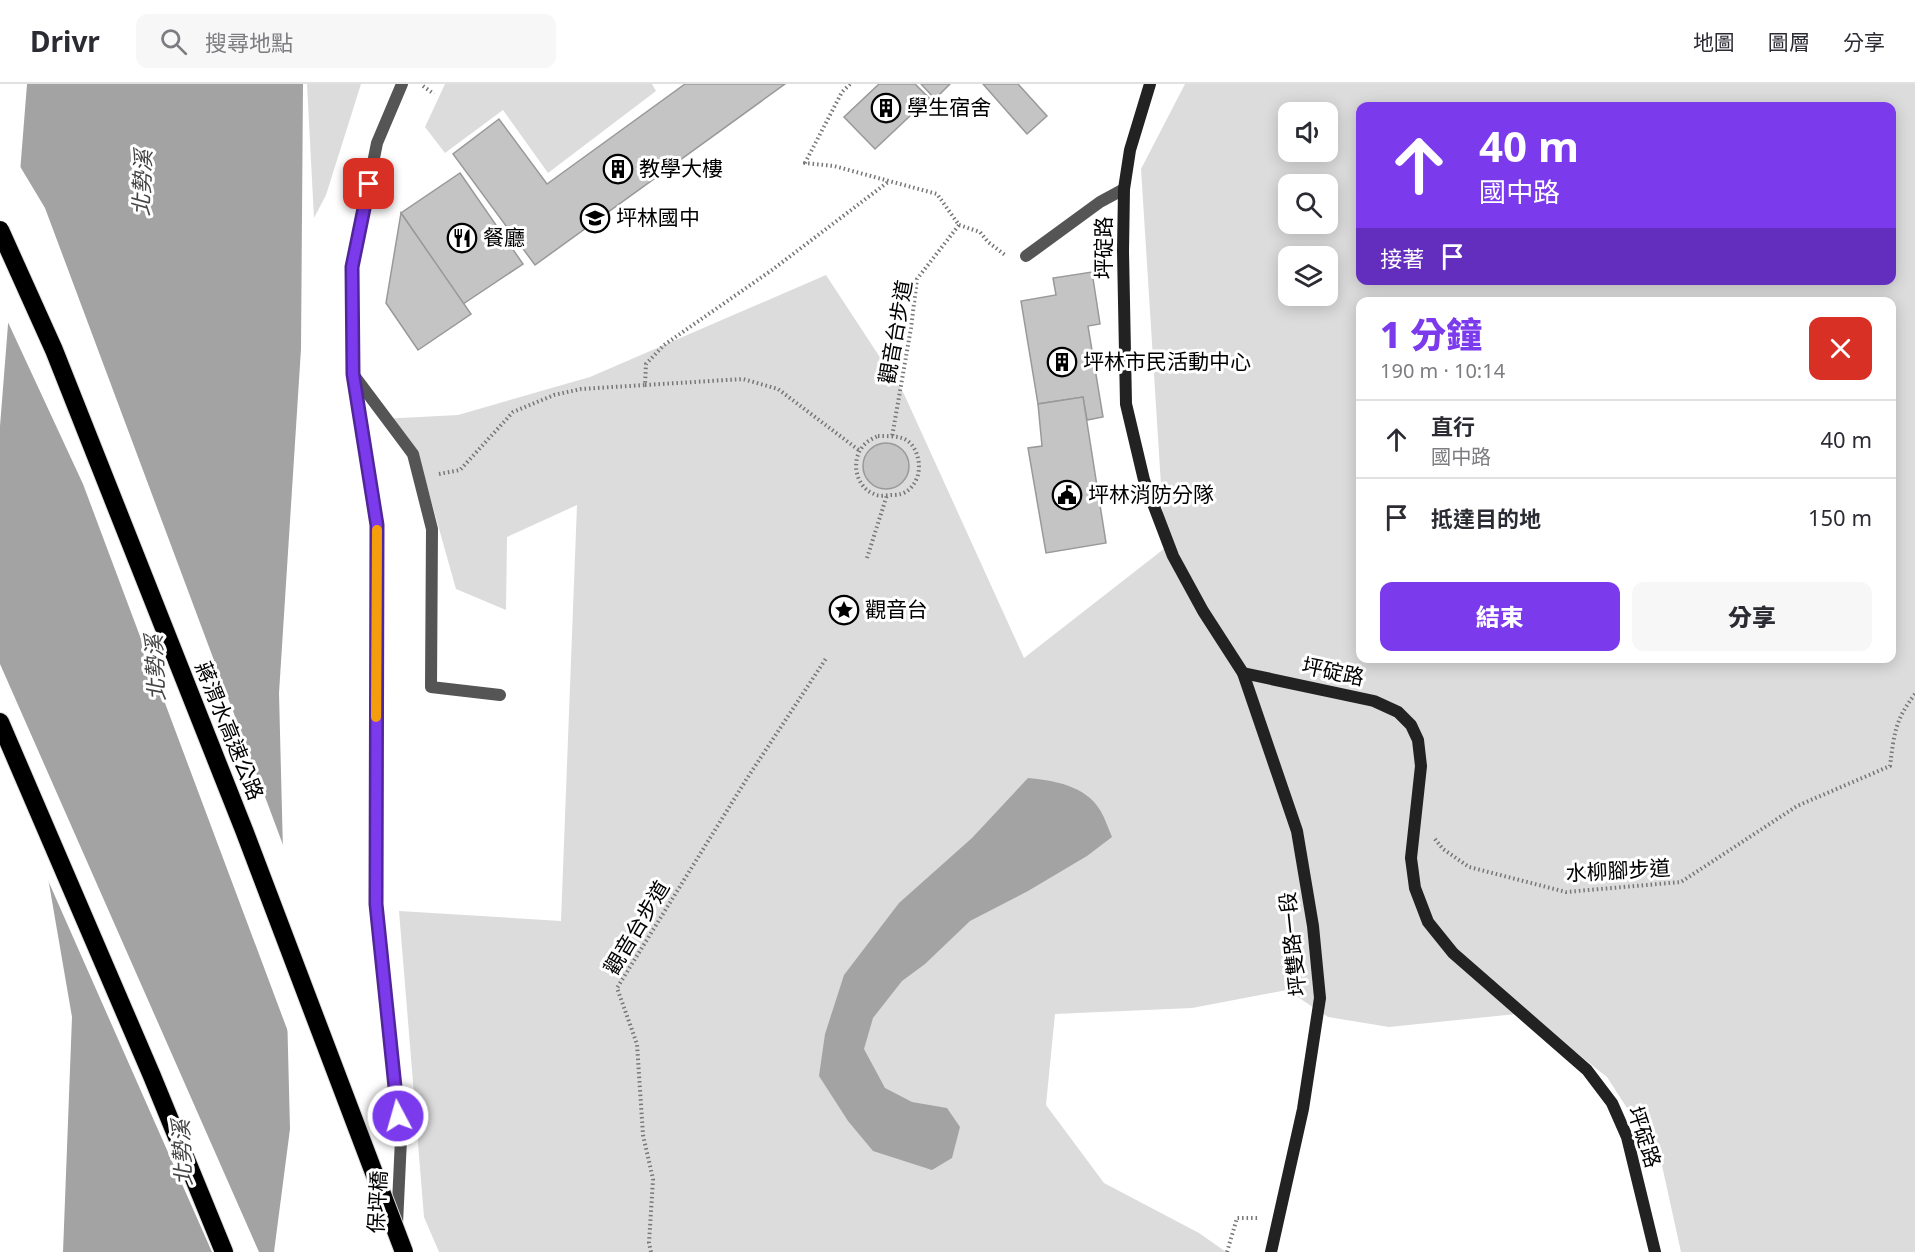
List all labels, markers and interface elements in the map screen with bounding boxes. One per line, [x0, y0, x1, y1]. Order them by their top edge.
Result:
search box [136, 14, 556, 68]
text: Drivr [30, 22, 100, 60]
icon: search [157, 25, 190, 58]
text: 搜尋地點 [205, 27, 293, 57]
text: 地圖 [1693, 28, 1735, 56]
text: 圖層 [1768, 28, 1810, 56]
text: 分享 [1843, 28, 1885, 56]
building icon: 學生宿舍 [870, 92, 902, 124]
place label: 學生宿舍 [907, 93, 991, 121]
map controls [1278, 102, 1338, 306]
button: sound [1278, 102, 1338, 162]
text: 40 m [1479, 117, 1579, 174]
icon: ahead [1380, 126, 1458, 204]
water label: 北勢溪 [125, 146, 157, 216]
building icon: 教學大樓 [602, 153, 634, 185]
place label: 教學大樓 [639, 154, 723, 182]
pin [343, 158, 394, 209]
icon: arrive [352, 167, 385, 200]
text: 國中路 [1479, 173, 1560, 210]
button: search [1278, 174, 1338, 234]
school or university icon: 坪林國中 [579, 202, 611, 234]
place label: 坪林國中 [616, 203, 700, 231]
street label: 坪碇路 [1089, 217, 1117, 280]
restaurant icon: 餐廳 [446, 222, 478, 254]
place label: 餐廳 [483, 223, 525, 251]
icon: arrive [1436, 240, 1469, 273]
text: 接著 [1380, 243, 1424, 273]
button: layers [1278, 246, 1338, 306]
street label: 觀音台步道 [872, 278, 918, 386]
text: 1 分鐘 [1380, 310, 1482, 359]
button: close [1809, 317, 1872, 380]
building icon: 坪林市民活動中心 [1046, 346, 1078, 378]
place label: 坪林市民活動中心 [1083, 347, 1251, 375]
text: 190 m · 10:14 [1380, 357, 1505, 384]
text: 直行 [1431, 411, 1475, 441]
icon: ahead [1380, 423, 1413, 456]
text: 40 m [1821, 424, 1872, 454]
text: 國中路 [1431, 443, 1491, 470]
public building icon: 坪林消防分隊 [1051, 479, 1083, 511]
place label: 坪林消防分隊 [1088, 480, 1214, 508]
icon: arrive [1380, 501, 1413, 534]
text: 150 m [1808, 502, 1872, 532]
text: 抵達目的地 [1431, 503, 1541, 533]
button: 結束 [1380, 582, 1620, 651]
button: 分享 [1632, 582, 1872, 651]
place icon: 觀音台 [828, 594, 860, 626]
place label: 觀音台 [865, 595, 928, 623]
water label: 北勢溪 [137, 631, 171, 702]
street label: 坪碇路 [1299, 651, 1367, 691]
street label: 蔣渭水高速公路 [189, 657, 270, 804]
street label: 水柳腳步道 [1565, 853, 1671, 887]
street label: 觀音台步道 [597, 875, 675, 980]
street label: 坪雙路一段 [1273, 890, 1311, 998]
position arrow [366, 1084, 430, 1148]
street label: 坪碇路 [1622, 1102, 1668, 1171]
water label: 北勢溪 [164, 1116, 198, 1187]
street label: 保坪橋 [361, 1170, 393, 1234]

